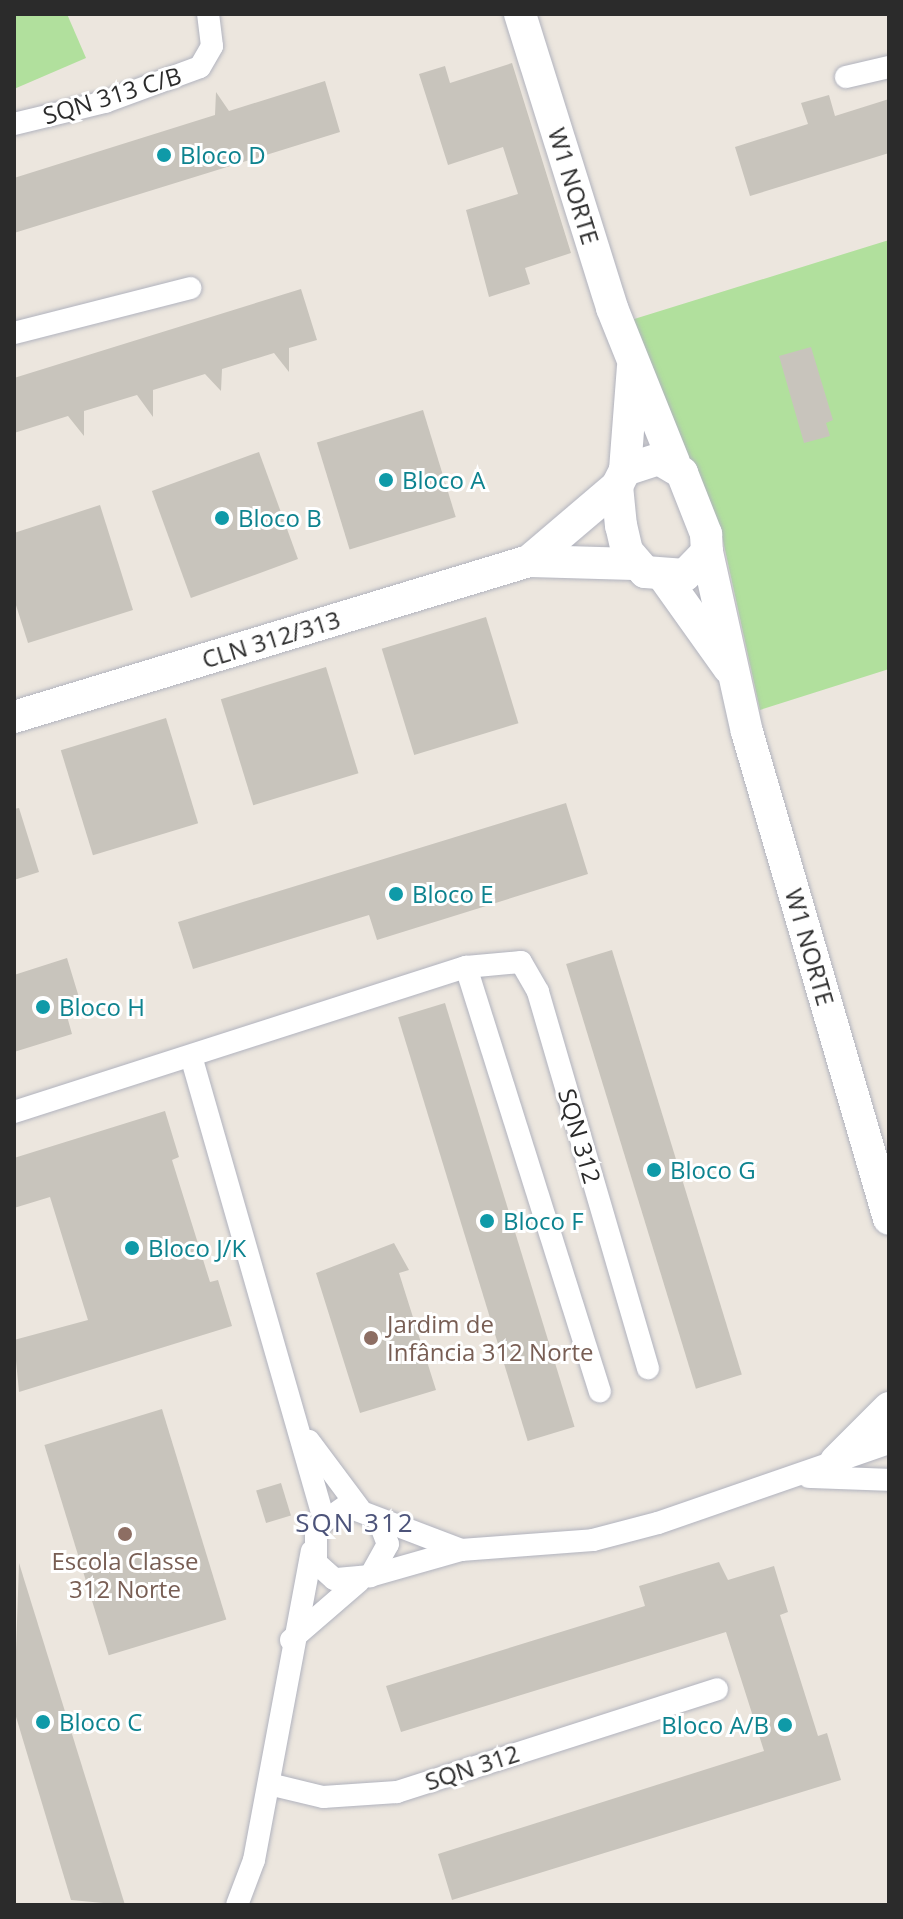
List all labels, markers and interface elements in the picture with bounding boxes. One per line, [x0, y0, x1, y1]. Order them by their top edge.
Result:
street label: SQN 313 C/B [39, 60, 185, 130]
street label: W1 NORTE [543, 124, 605, 248]
place label: Bloco D [180, 141, 266, 169]
marker: Bloco D [155, 146, 173, 164]
place label: Bloco A [402, 466, 485, 494]
marker: Bloco A [377, 471, 395, 489]
place label: Bloco B [238, 504, 322, 532]
marker: Bloco B [213, 509, 231, 527]
street label: CLN 312/313 [198, 604, 344, 674]
place label: Bloco E [412, 880, 494, 908]
marker: Bloco E [387, 885, 405, 903]
street label: W1 NORTE [780, 885, 840, 1009]
place label: Bloco H [59, 993, 145, 1021]
marker: Bloco H [34, 998, 52, 1016]
street label: SQN 312 [553, 1085, 607, 1187]
place label: Bloco G [670, 1156, 756, 1184]
marker: Bloco G [645, 1161, 663, 1179]
place label: Bloco F [503, 1207, 584, 1235]
marker: Bloco F [478, 1212, 496, 1230]
place label: Bloco J/K [148, 1234, 246, 1262]
marker: Bloco J/K [123, 1239, 141, 1257]
place label: Jardim de Infância 312 Norte [387, 1310, 593, 1366]
marker: Jardim de Infância 312 Norte [362, 1329, 380, 1347]
district label: SQN 312 [295, 1507, 415, 1539]
marker: Escola Classe 312 Norte [116, 1525, 134, 1543]
place label: Escola Classe 312 Norte [51, 1547, 199, 1603]
place label: Bloco C [59, 1708, 142, 1736]
place label: Bloco A/B [661, 1711, 769, 1739]
marker: Bloco C [34, 1713, 52, 1731]
marker: Bloco A/B [776, 1716, 794, 1734]
street label: SQN 312 [421, 1738, 523, 1796]

